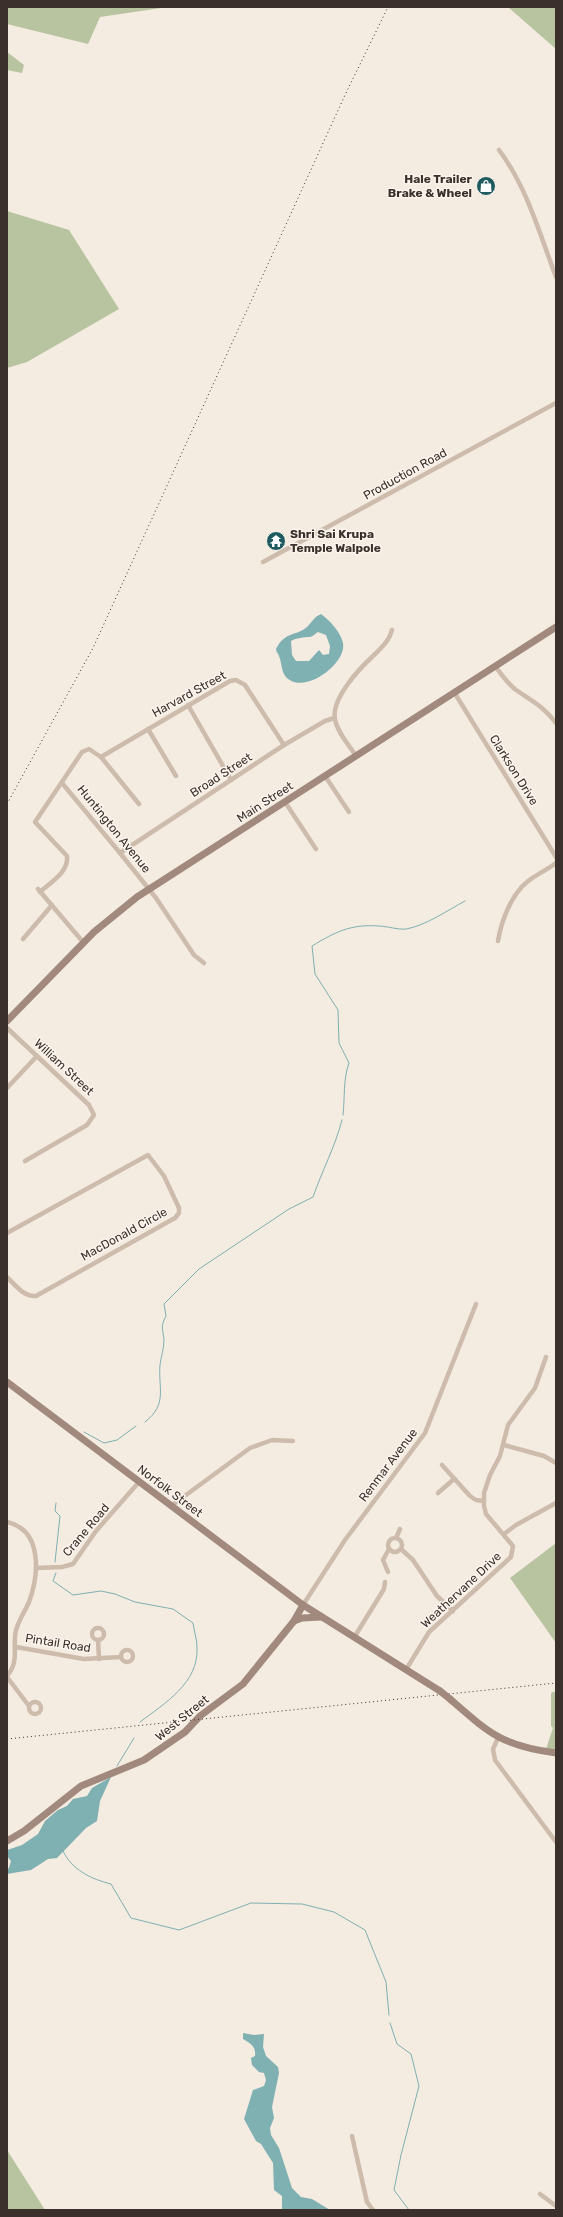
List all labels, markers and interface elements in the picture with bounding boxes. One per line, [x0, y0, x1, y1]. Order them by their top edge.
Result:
place label: Hale Trailer Brake & Wheel [388, 172, 473, 200]
shop icon: Hale Trailer Brake & Wheel [475, 175, 497, 197]
street label: Production Road [361, 445, 449, 503]
place label: Shri Sai Krupa Temple Walpole [290, 527, 381, 555]
temple icon: Shri Sai Krupa Temple Walpole [265, 530, 287, 552]
street label: Harvard Street [150, 668, 229, 720]
street label: Clarkson Drive [487, 732, 541, 808]
street label: Broad Street [188, 750, 255, 800]
street label: Main Street [234, 779, 296, 825]
street label: Huntington Avenue [74, 782, 154, 876]
street label: William Street [31, 1036, 97, 1098]
street label: MacDonald Circle [78, 1204, 170, 1263]
street label: Renmar Avenue [356, 1425, 420, 1504]
street label: Norfolk Street [135, 1462, 206, 1520]
street label: Crane Road [60, 1501, 112, 1559]
street label: Weathervane Drive [418, 1549, 504, 1631]
street label: Pintail Road [24, 1631, 92, 1655]
street label: West Street [153, 1692, 212, 1744]

